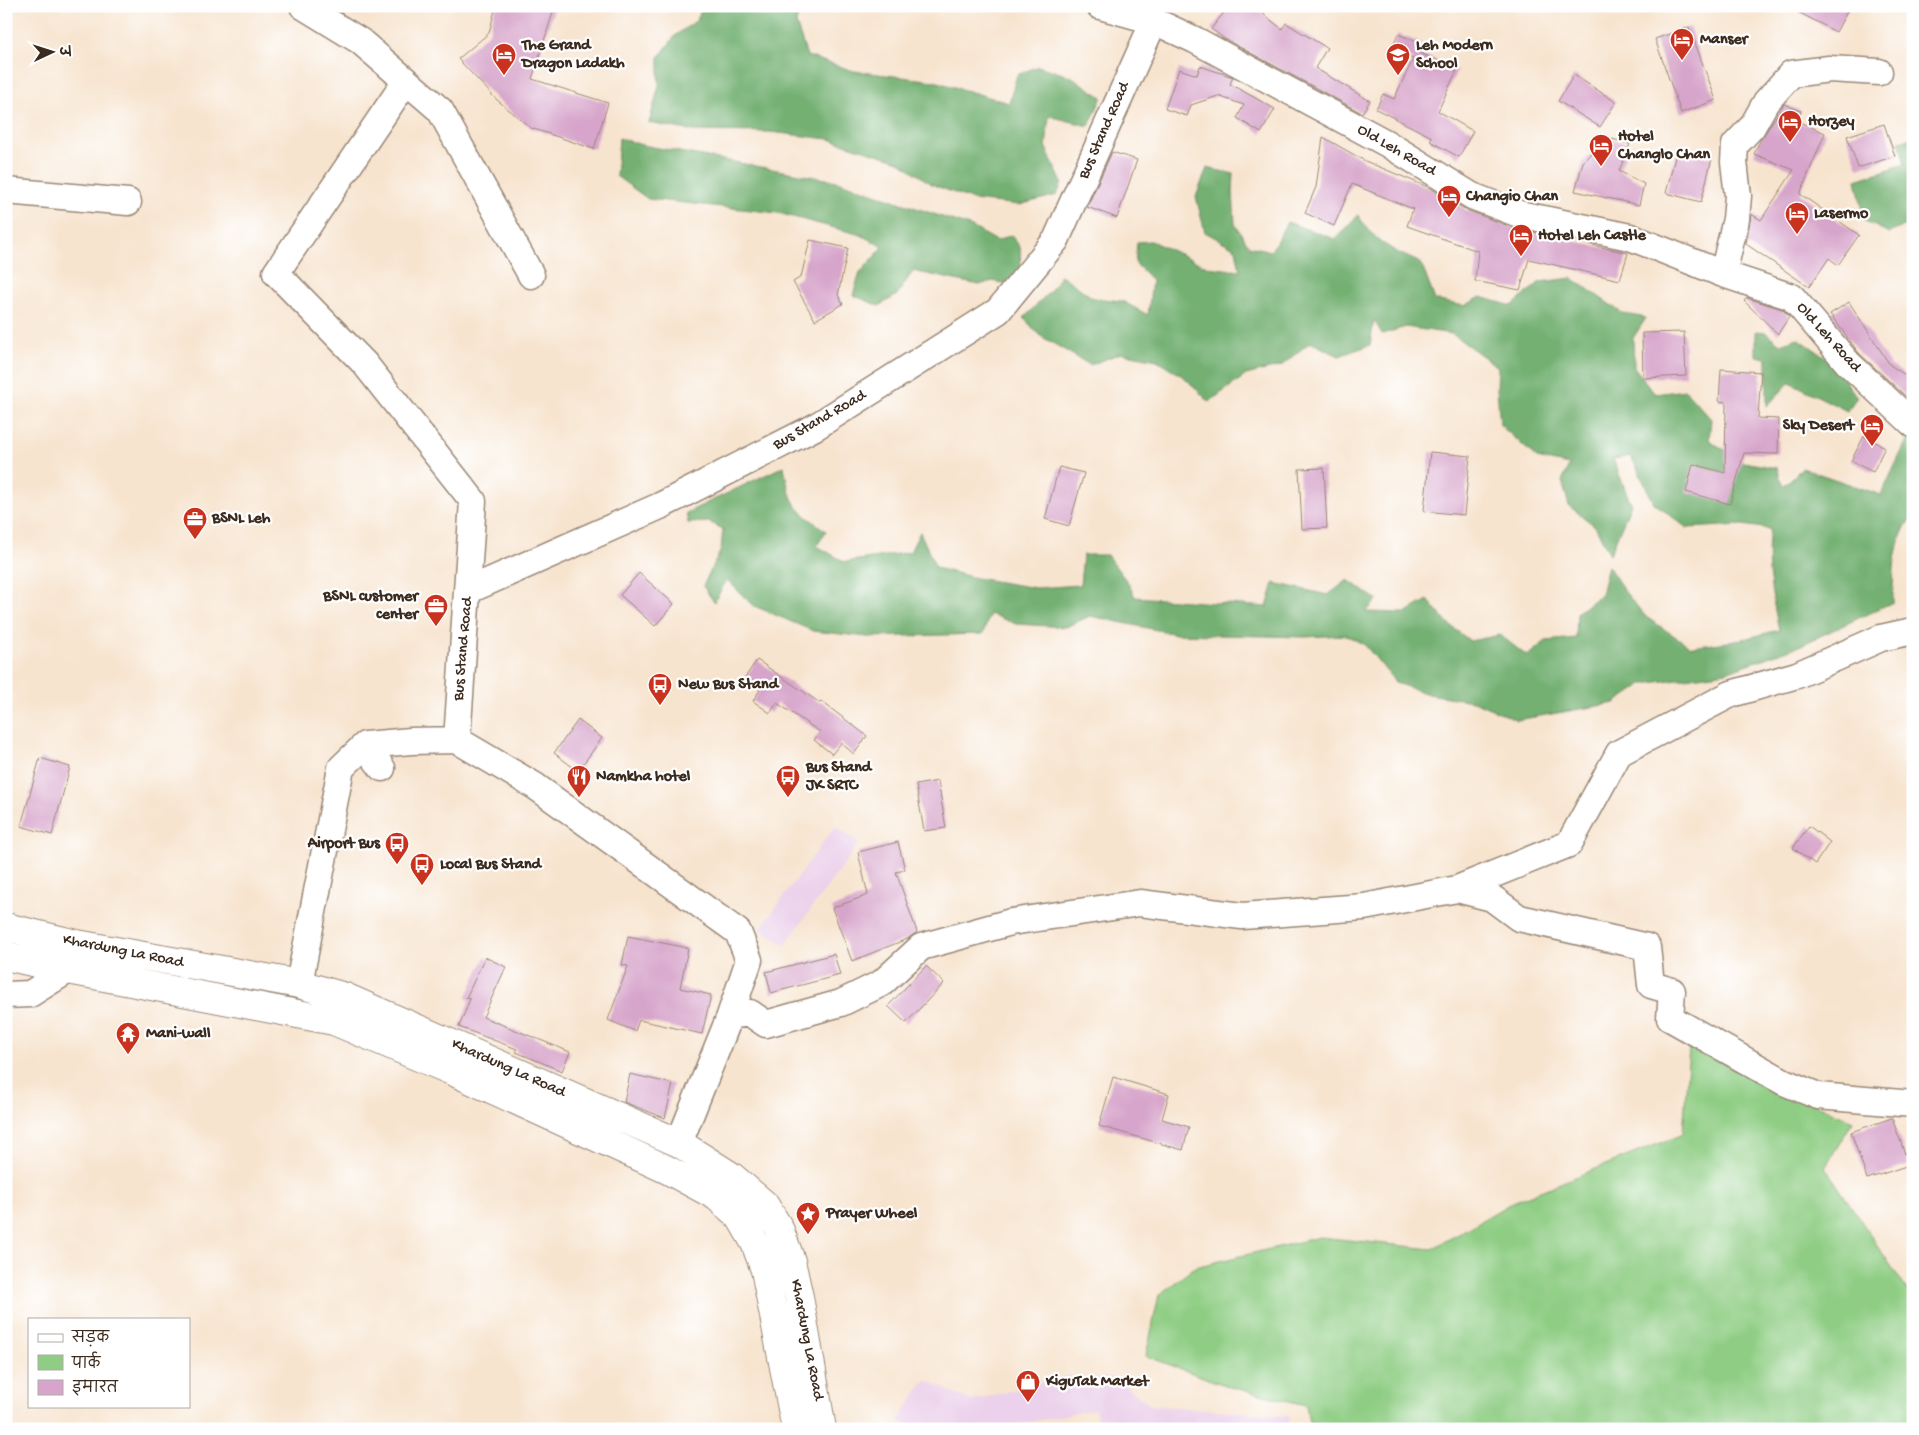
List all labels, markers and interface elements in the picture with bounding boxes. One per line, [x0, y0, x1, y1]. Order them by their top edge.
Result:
hotel icon: Manser [1669, 27, 1695, 61]
north arrow [28, 28, 78, 78]
place label: Manser [1700, 31, 1750, 50]
place label: The Grand Dragon Ladakh [520, 37, 625, 74]
place label: Leh Modern School [1416, 37, 1493, 74]
hotel icon: The Grand Dragon Ladakh [491, 42, 517, 76]
school or university icon: Leh Modern School [1385, 42, 1411, 76]
text: उ [54, 44, 71, 58]
street label: Bus Stand Road [1075, 78, 1135, 183]
hotel icon: Horzey [1777, 109, 1803, 143]
place label: Horzey [1808, 113, 1854, 132]
street label: Old Leh Road [1353, 121, 1440, 182]
place label: Hotel Changlo Chan [1617, 128, 1711, 165]
hotel icon: Hotel Changlo Chan [1588, 133, 1614, 167]
hotel icon: Changio Chan [1436, 184, 1462, 218]
place label: Changio Chan [1465, 188, 1559, 207]
hotel icon: Lasermo [1784, 201, 1810, 235]
place label: Lasermo [1814, 205, 1869, 224]
hotel icon: Hotel Leh Castle [1508, 223, 1534, 257]
place label: Hotel Leh Castle [1538, 227, 1647, 246]
street label: Old Leh Road [1792, 299, 1866, 378]
street label: Bus Stand Road [769, 386, 871, 456]
hotel icon: Sky Desert [1859, 413, 1885, 447]
place label: Sky Desert [1783, 417, 1855, 436]
office icon: BSNL Leh [182, 506, 208, 540]
place label: BSNL Leh [211, 510, 271, 529]
place label: BSNL customer center [322, 588, 420, 625]
office icon: BSNL customer center [423, 593, 449, 627]
street label: Bus Stand Road [450, 595, 478, 703]
bus stop icon: New Bus Stand [647, 672, 673, 706]
place label: New Bus Stand [678, 676, 780, 695]
place label: Bus Stand JK SRTC [805, 759, 873, 796]
restaurant icon: Namkha hotel [566, 764, 592, 798]
bus stop icon: Bus Stand JK SRTC [775, 764, 801, 798]
place label: Namkha hotel [596, 768, 691, 787]
bus stop icon: Airport Bus [384, 831, 410, 865]
place label: Airport Bus [307, 835, 381, 854]
bus stop icon: Local Bus Stand [409, 852, 435, 886]
place label: Local Bus Stand [440, 856, 543, 875]
street label: Khardung La Road [61, 931, 187, 973]
temple icon: Mani-wall [115, 1021, 141, 1055]
place label: Mani-wall [146, 1025, 211, 1044]
street label: Khardung La Road [448, 1035, 569, 1103]
place icon: Prayer Wheel [795, 1201, 821, 1235]
place label: Prayer Wheel [825, 1205, 918, 1224]
street label: Khardung La Road [785, 1278, 827, 1404]
legend [28, 1318, 190, 1408]
text: सड़क [71, 1330, 110, 1348]
text: पार्क [71, 1351, 102, 1374]
shop icon: KiguTak Market [1015, 1369, 1041, 1403]
place label: KiguTak Market [1045, 1373, 1150, 1392]
text: इमारत [72, 1379, 119, 1398]

